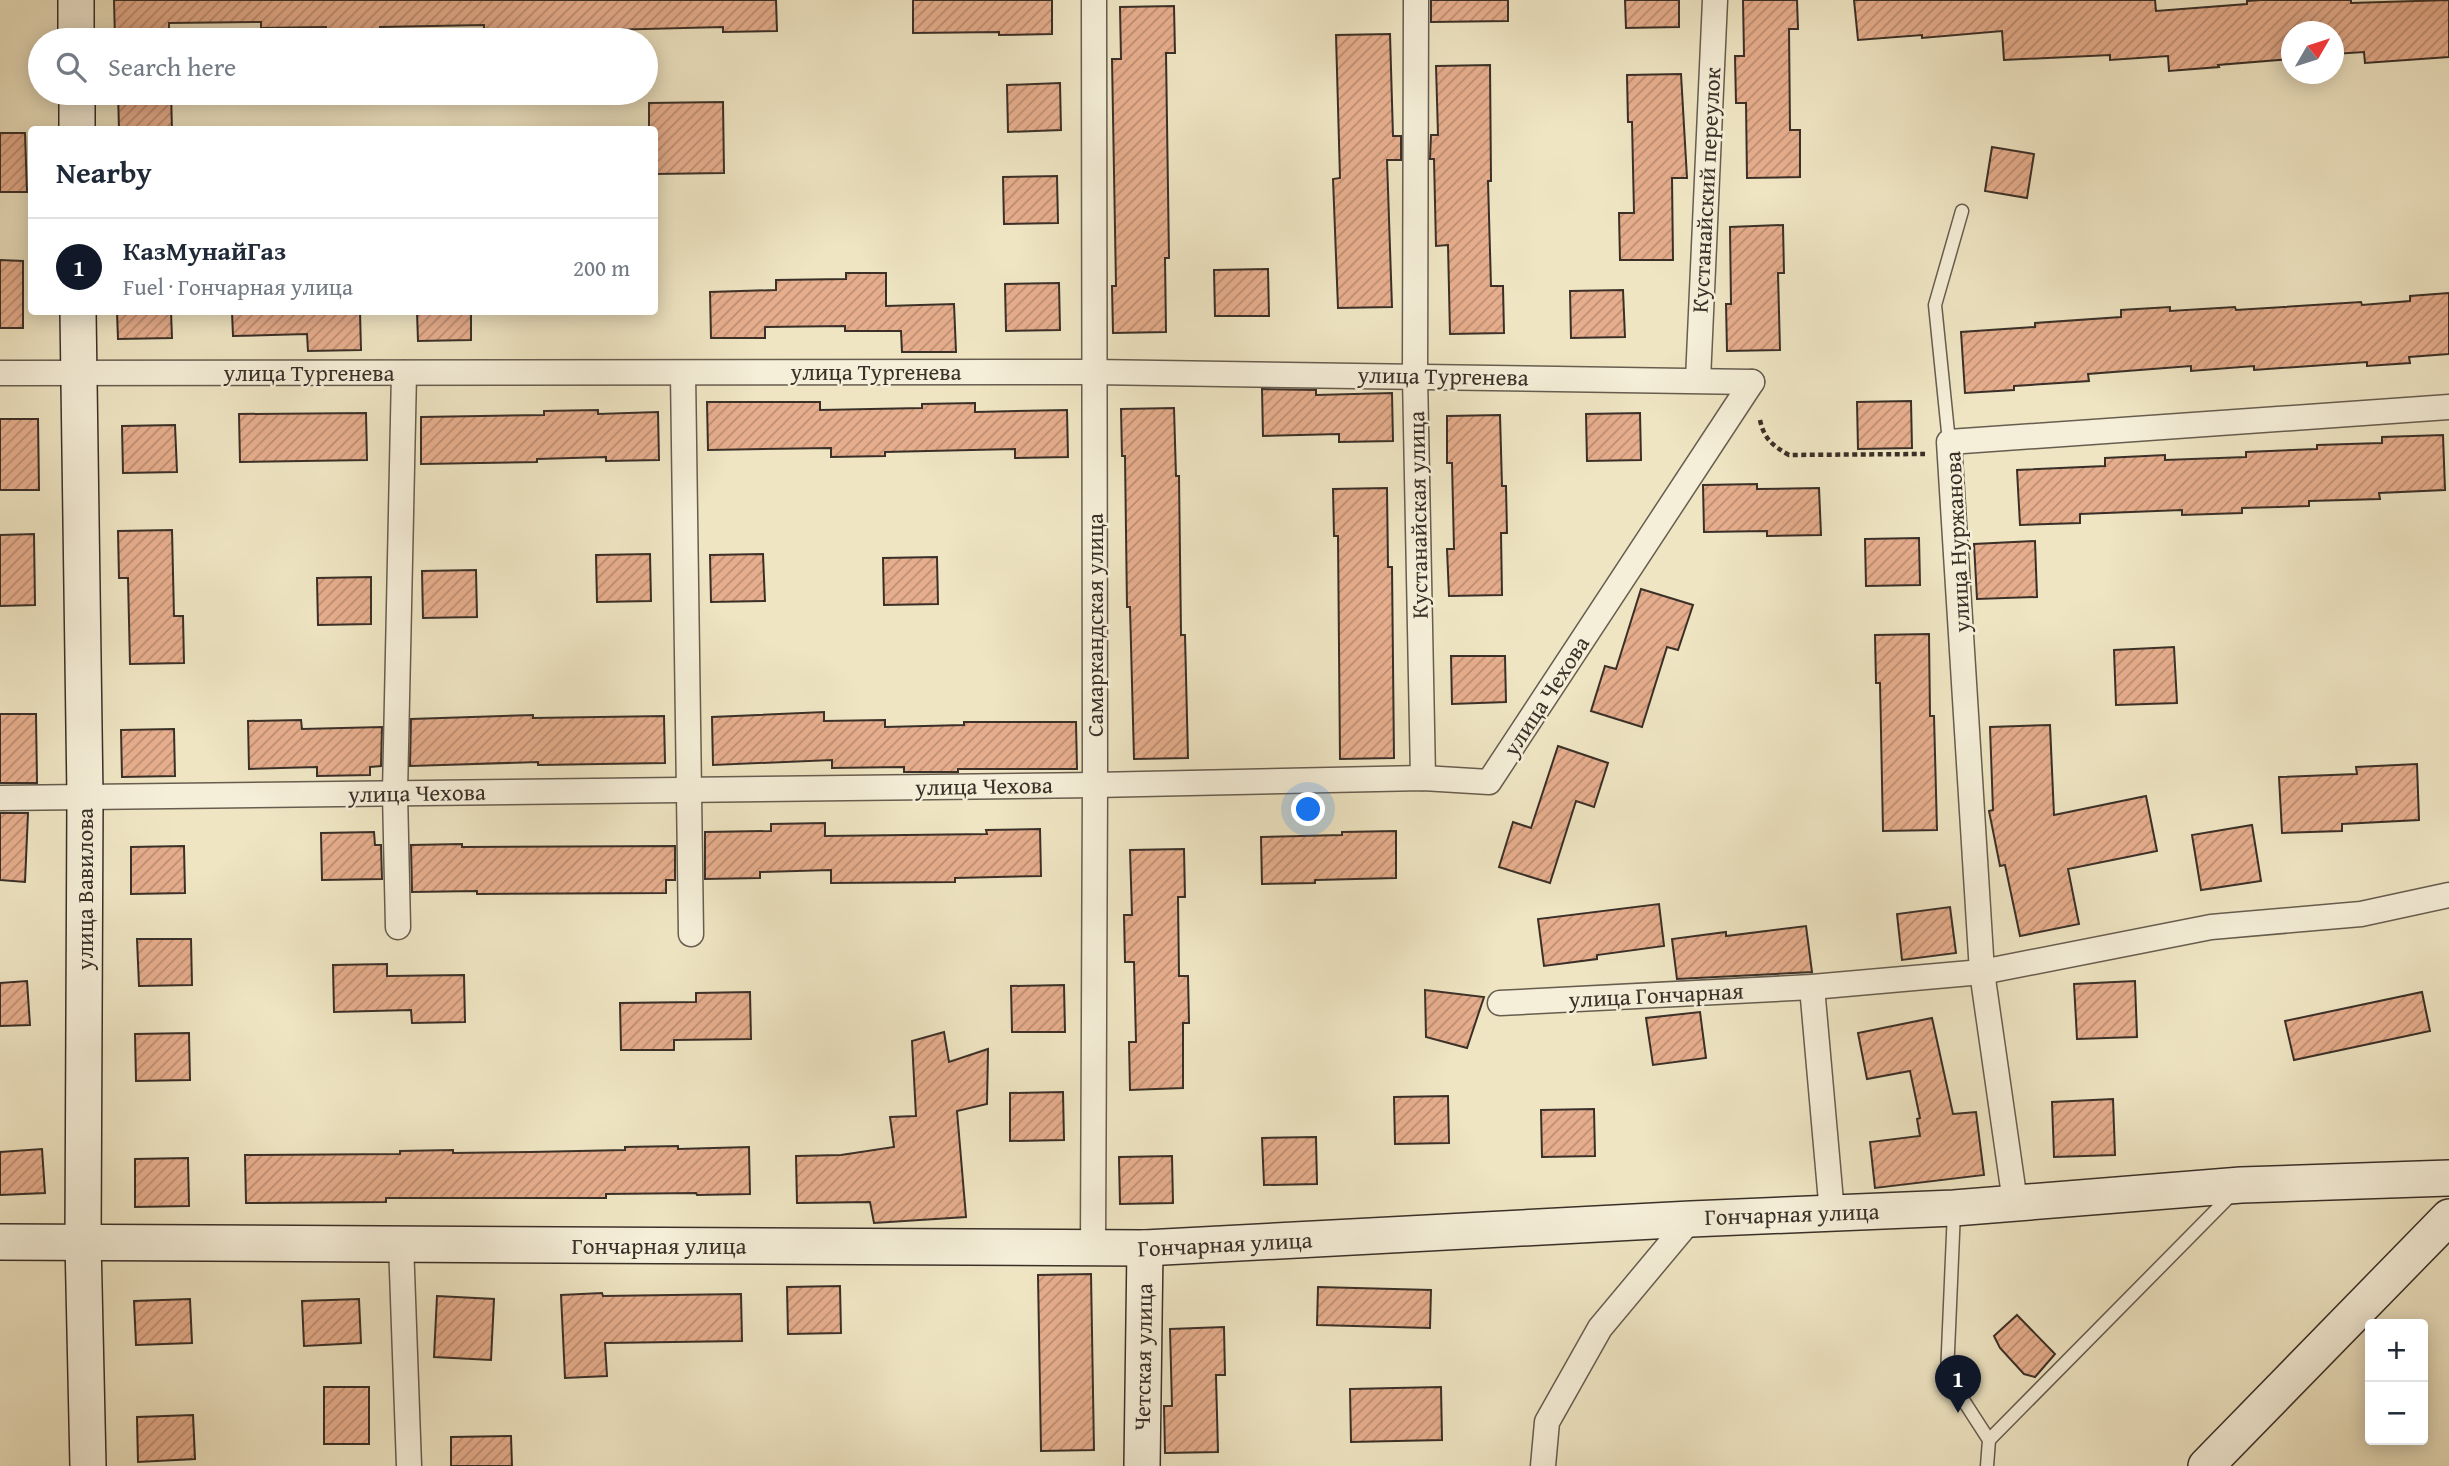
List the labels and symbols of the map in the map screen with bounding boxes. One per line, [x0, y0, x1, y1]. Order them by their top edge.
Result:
north arrow [2281, 21, 2344, 84]
street label: Кустанайский переулок [1683, 66, 1728, 314]
street label: улица Тургенева [790, 355, 962, 388]
street label: улица Тургенева [223, 356, 395, 389]
street label: улица Тургенева [1356, 357, 1529, 393]
street label: Кустанайская улица [1399, 411, 1436, 619]
street label: улица Нуржанова [1935, 450, 1978, 635]
street label: Самаркандская улица [1078, 513, 1111, 737]
street label: улица Чехова [1494, 629, 1597, 763]
street label: улица Чехова [914, 768, 1053, 803]
street label: улица Чехова [347, 775, 486, 810]
your location [1291, 792, 1325, 826]
street label: улица Вавилова [68, 808, 101, 971]
street label: улица Гончарная [1567, 973, 1745, 1016]
street label: Гончарная улица [1704, 1194, 1880, 1233]
street label: Гончарная улица [1137, 1222, 1313, 1265]
street label: Гончарная улица [572, 1229, 747, 1262]
street label: Четская улица [1125, 1283, 1160, 1431]
pin: 1 [1935, 1355, 1981, 1413]

